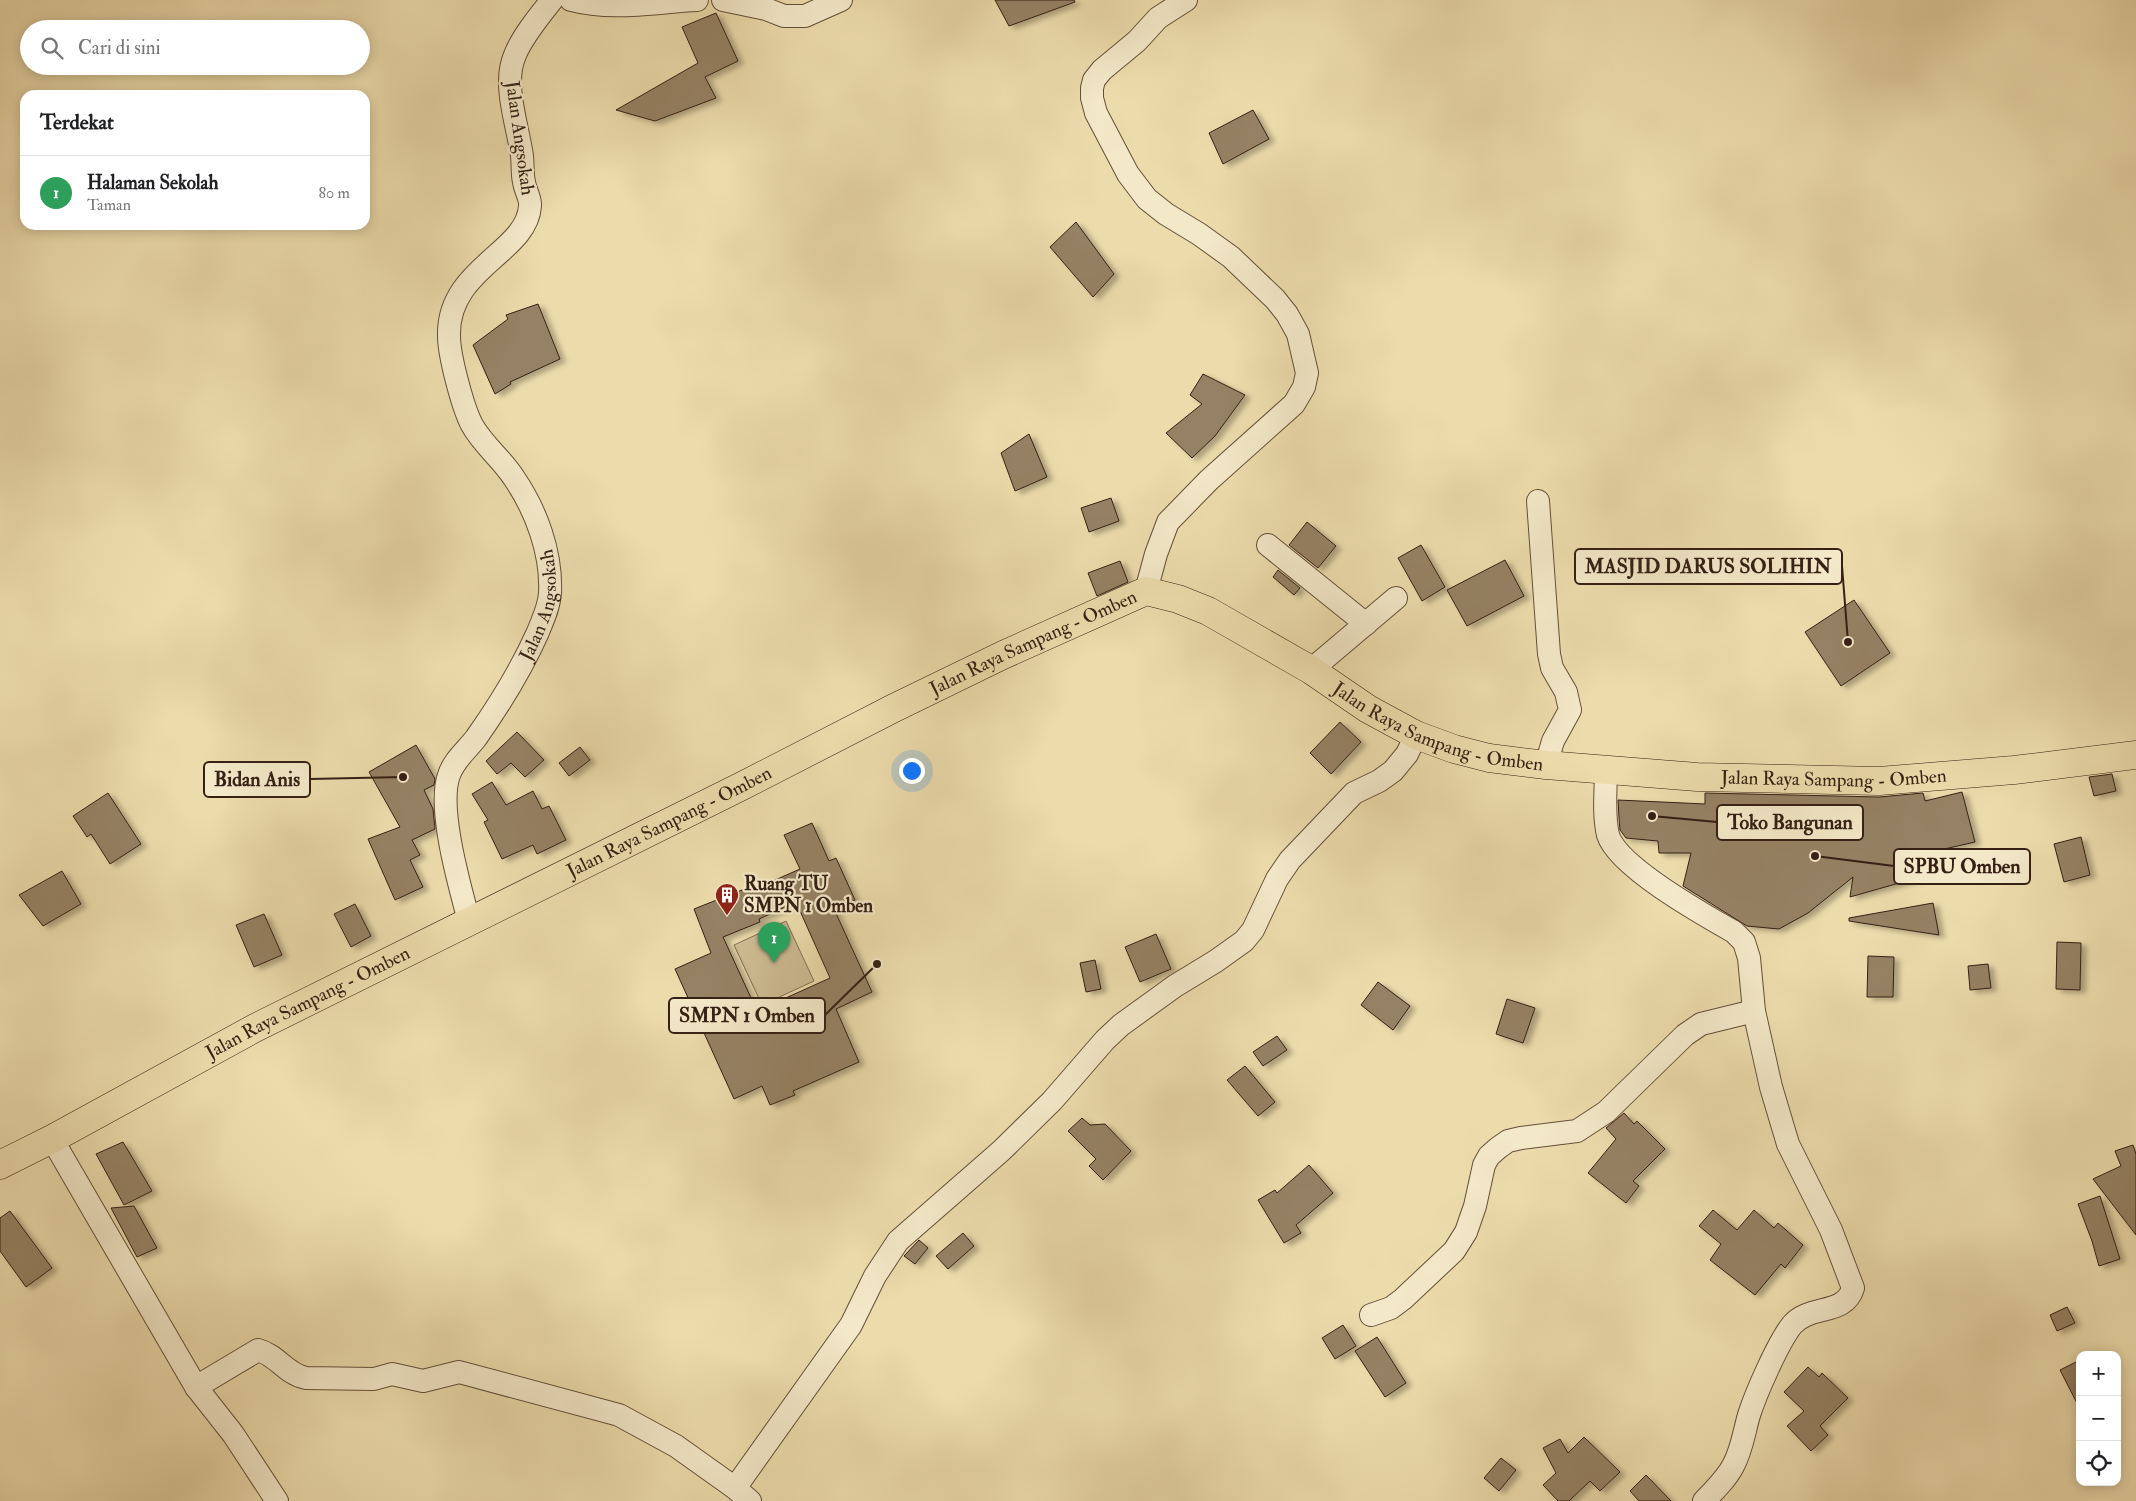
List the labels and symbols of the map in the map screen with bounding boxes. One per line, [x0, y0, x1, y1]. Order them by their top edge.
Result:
street label: Jalan Angsokah [500, 78, 540, 197]
street label: Jalan Angsokah [514, 547, 562, 666]
callout: MASJID DARUS SOLIHIN [1575, 549, 1842, 584]
text: MASJID DARUS SOLIHIN [1584, 554, 1832, 579]
street label: Jalan Raya Sampang - Omben [925, 585, 1141, 701]
street label: Jalan Raya Sampang - Omben [1327, 676, 1545, 777]
your location [899, 758, 925, 784]
street label: Jalan Raya Sampang - Omben [562, 761, 776, 884]
callout: Bidan Anis [204, 762, 310, 797]
street label: Jalan Raya Sampang - Omben [1720, 764, 1948, 793]
text: Bidan Anis [214, 767, 300, 792]
callout: Toko Bangunan [1717, 805, 1863, 840]
text: Toko Bangunan [1726, 810, 1854, 836]
callout: SPBU Omben [1894, 849, 2030, 884]
text: SPBU Omben [1904, 854, 2021, 879]
place label: Ruang TU SMPN 1 Omben [744, 872, 873, 918]
building icon: Ruang TU SMPN 1 Omben [714, 882, 740, 916]
pin: 1 [758, 922, 790, 963]
street label: Jalan Raya Sampang - Omben [201, 941, 414, 1065]
callout: SMPN 1 Omben [669, 998, 825, 1033]
text: SMPN 1 Omben [679, 1003, 816, 1028]

